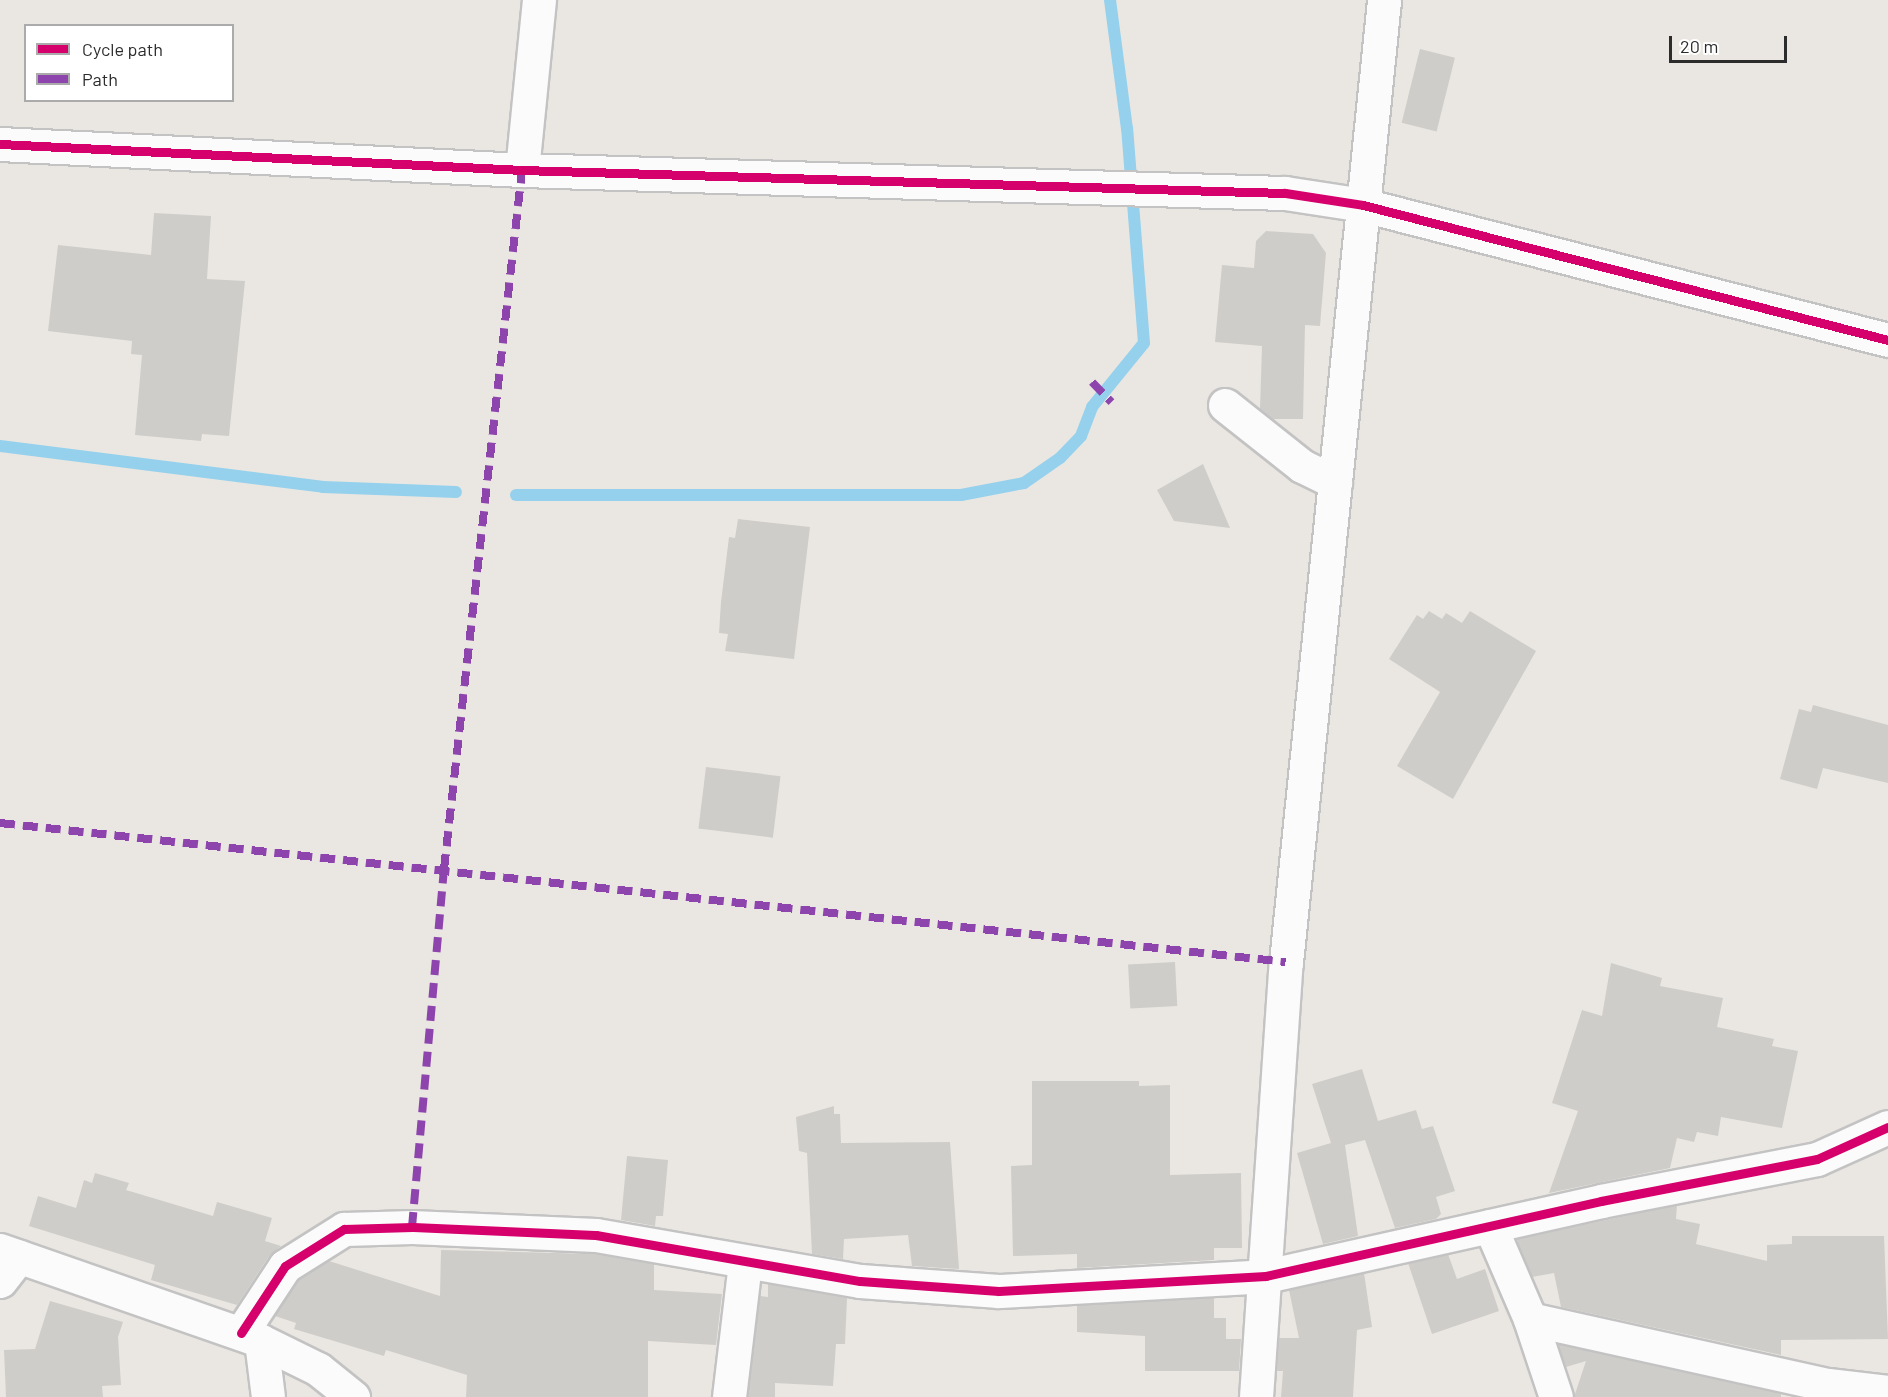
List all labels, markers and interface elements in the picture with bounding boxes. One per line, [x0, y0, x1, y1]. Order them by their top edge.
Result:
legend [24, 24, 234, 102]
scale bar [1672, 24, 1790, 62]
text: 20 m [1680, 35, 1718, 57]
text: Cycle path [82, 38, 163, 60]
text: Path [82, 68, 118, 90]

